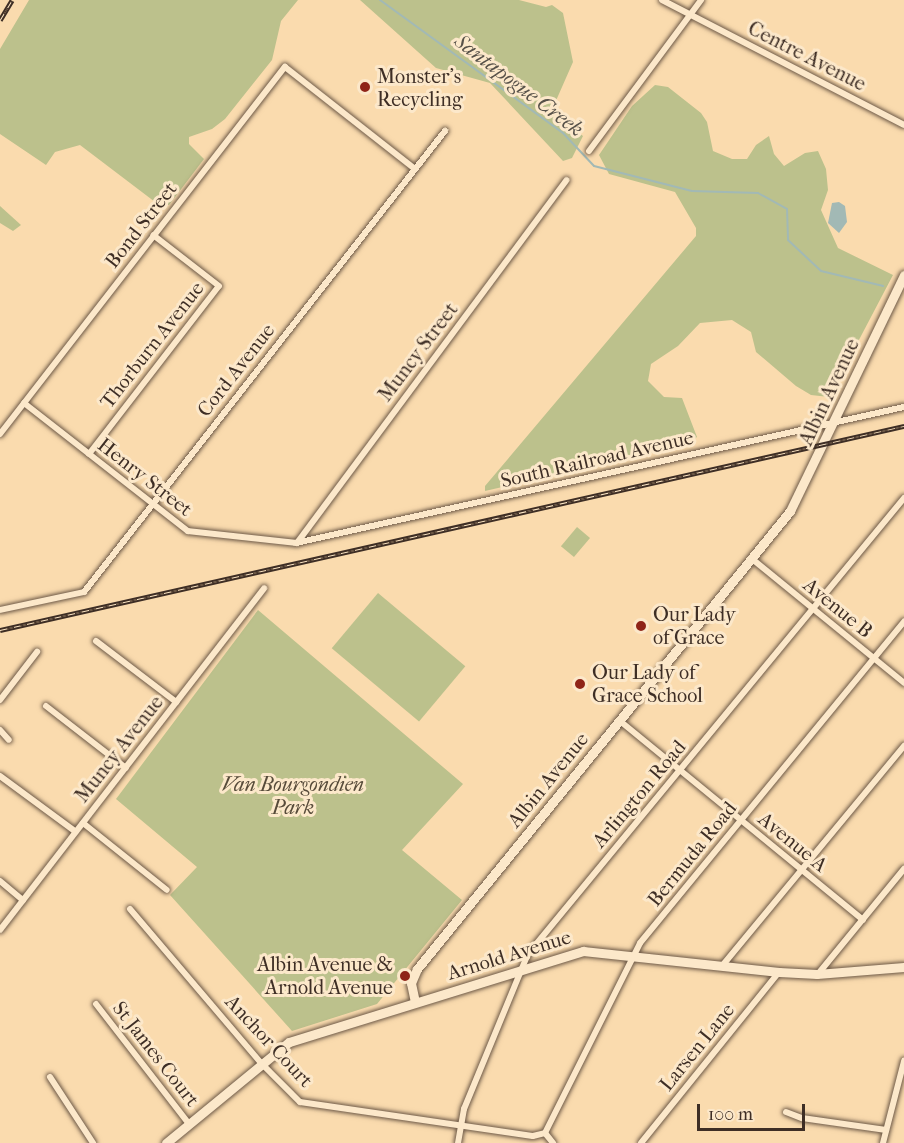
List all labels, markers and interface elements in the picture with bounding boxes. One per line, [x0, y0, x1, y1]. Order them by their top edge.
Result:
street label: Centre Avenue [744, 16, 870, 96]
water label: Santapogue Creek [450, 28, 588, 142]
place label: Monster's Recycling [377, 64, 463, 111]
marker: Monster's Recycling [358, 80, 372, 94]
street label: Bond Street [100, 177, 182, 273]
street label: Thorburn Avenue [95, 277, 209, 413]
street label: Muncy Street [373, 298, 463, 406]
street label: Cord Avenue [192, 319, 280, 421]
street label: Albin Avenue [794, 335, 864, 449]
street label: South Railroad Avenue [498, 425, 696, 493]
street label: Henry Street [93, 433, 197, 521]
street label: Avenue B [799, 573, 877, 643]
place label: Our Lady of Grace [653, 602, 736, 649]
marker: Our Lady of Grace [634, 619, 648, 633]
place label: Our Lady of Grace School [592, 660, 703, 707]
marker: Our Lady of Grace School [573, 677, 587, 691]
street label: Muncy Avenue [70, 691, 168, 807]
street label: Albin Avenue [502, 728, 594, 832]
street label: Arlington Road [587, 735, 691, 853]
park label: Van Bourgondien Park [222, 773, 364, 820]
street label: Bermuda Road [642, 797, 742, 911]
street label: Avenue A [754, 807, 832, 877]
street label: Arnold Avenue [444, 925, 574, 985]
place label: Albin Avenue & Arnold Avenue [257, 952, 393, 999]
marker: Albin Avenue & Arnold Avenue [398, 969, 412, 983]
street label: Anchor Court [220, 990, 318, 1092]
street label: St James Court [108, 997, 204, 1111]
street label: Larsen Lane [654, 998, 740, 1096]
scale bar [700, 1092, 808, 1130]
text: 100 m [708, 1104, 753, 1125]

